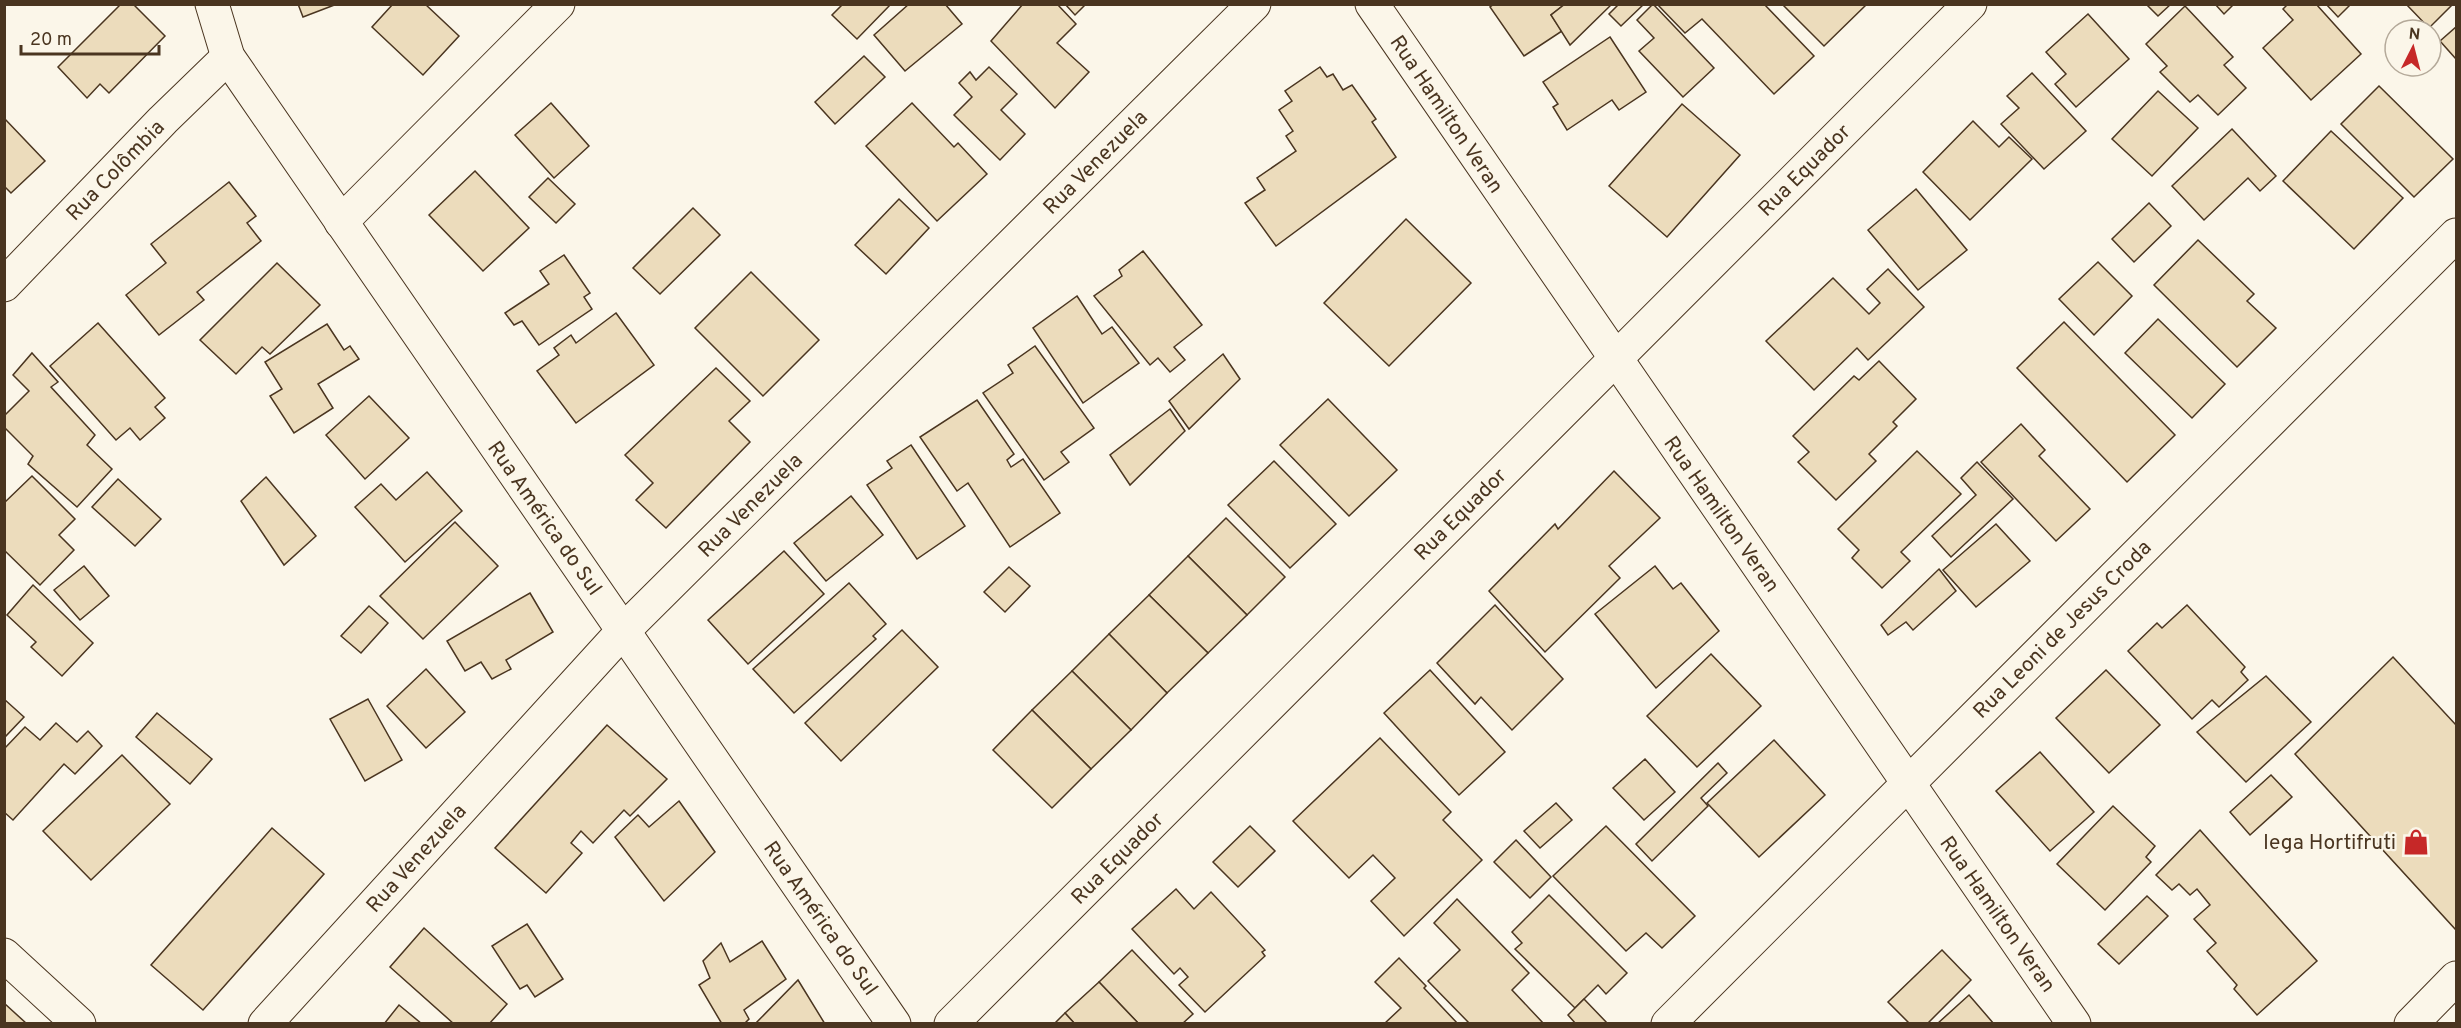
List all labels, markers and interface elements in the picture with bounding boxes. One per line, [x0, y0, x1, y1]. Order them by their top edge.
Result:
scale bar [21, 18, 159, 56]
north arrow [2383, 18, 2443, 78]
text: N [2408, 25, 2421, 46]
text: 20 m [30, 29, 72, 52]
street label: Rua Hamilton Veran [1383, 31, 1509, 199]
street label: Rua Venezuela [1038, 105, 1154, 221]
street label: Rua Colômbia [61, 115, 171, 227]
street label: Rua Equador [1753, 119, 1857, 223]
street label: Rua Hamilton Veran [1657, 431, 1785, 598]
street label: Rua América do Sul [480, 436, 607, 601]
street label: Rua Venezuela [693, 448, 809, 564]
street label: Rua Equador [1409, 463, 1513, 567]
street label: Rua Leoni de Jesus Croda [1968, 535, 2158, 725]
street label: Rua Venezuela [361, 799, 473, 919]
street label: Rua Equador [1066, 807, 1170, 911]
shop icon: Iega Hortifruti [2401, 827, 2431, 857]
place label: Iega Hortifruti [2263, 830, 2396, 857]
street label: Rua Hamilton Veran [1933, 831, 2061, 998]
street label: Rua América do Sul [756, 836, 883, 1001]

